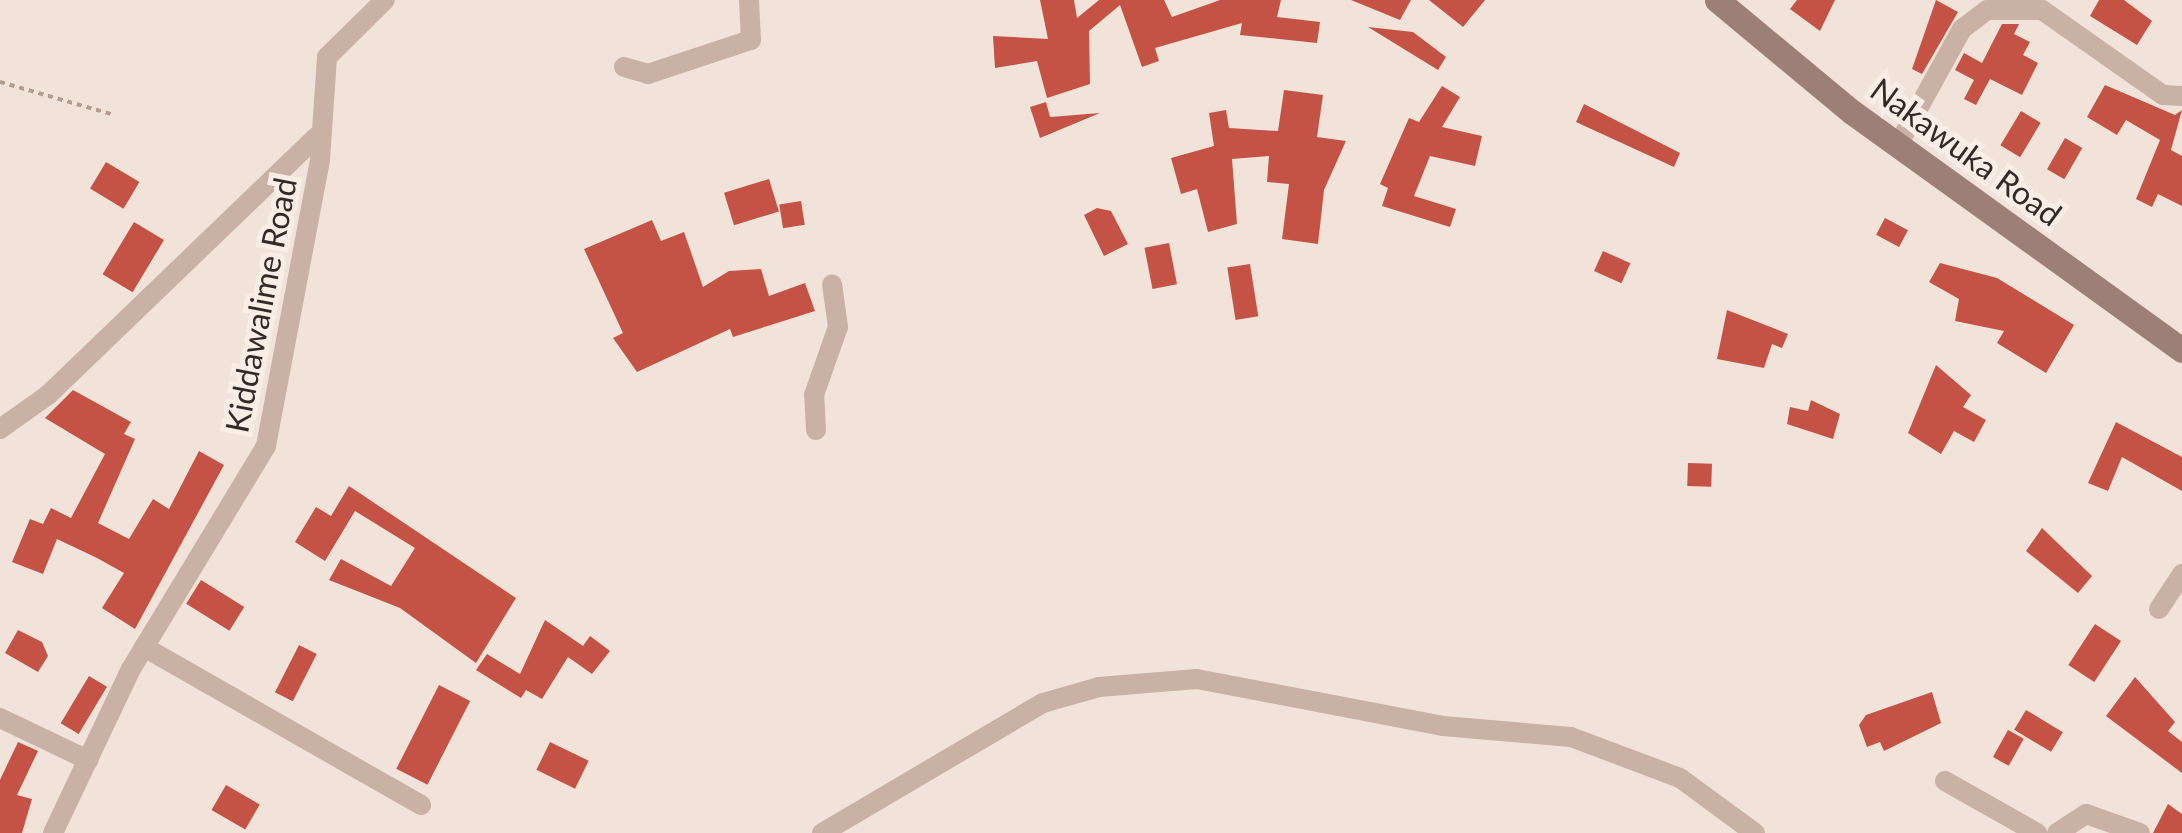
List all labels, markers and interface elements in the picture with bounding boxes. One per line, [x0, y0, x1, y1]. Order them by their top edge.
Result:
street label: Nakawuka Road [1863, 70, 2069, 234]
street label: Kiddawalime Road [217, 174, 305, 436]

